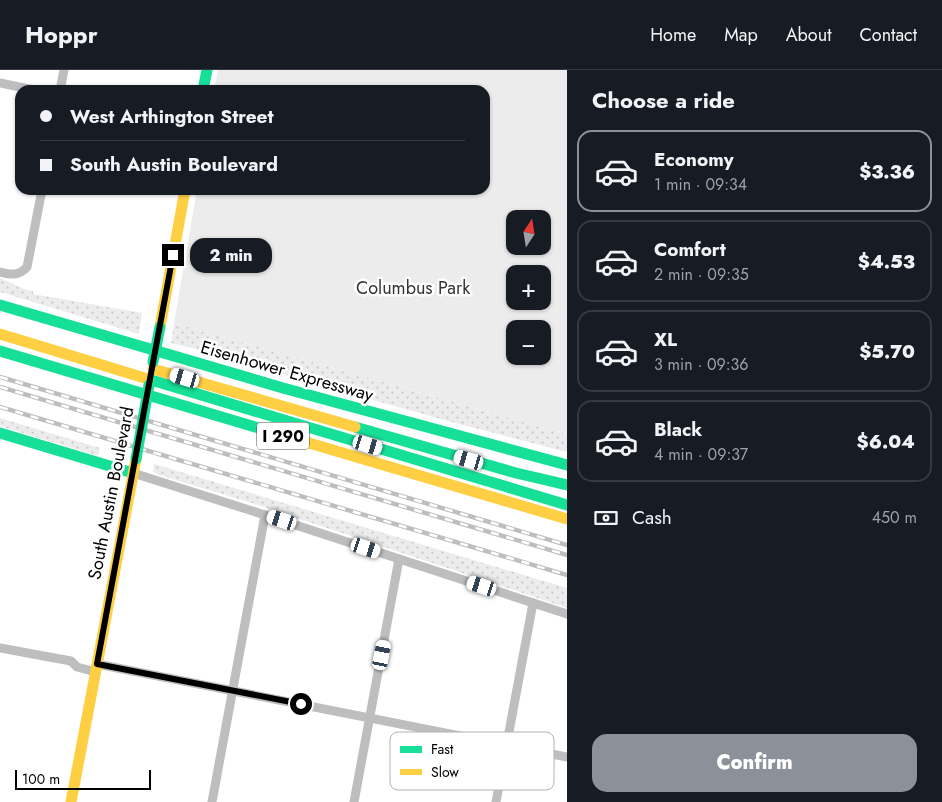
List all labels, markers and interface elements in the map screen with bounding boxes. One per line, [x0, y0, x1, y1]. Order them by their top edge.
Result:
text: Hoppr [25, 17, 98, 52]
text: Home [650, 22, 696, 48]
text: Map [724, 22, 758, 48]
text: About [786, 22, 831, 48]
text: Contact [859, 22, 917, 48]
text: Choose a ride [592, 84, 735, 116]
text: West Arthington Street [70, 103, 274, 130]
text: Economy [654, 146, 734, 173]
icon: car [594, 149, 639, 194]
text: South Austin Boulevard [70, 151, 278, 178]
text: $3.36 [859, 158, 915, 185]
text: 1 min · 09:34 [654, 173, 747, 196]
north arrow [506, 210, 551, 255]
map controls [506, 210, 551, 365]
text: Comfort [654, 236, 726, 263]
callout: 2 min [190, 238, 273, 272]
icon: car [594, 239, 639, 284]
route end [162, 244, 184, 266]
text: 2 min [210, 244, 252, 267]
text: $4.53 [858, 248, 915, 275]
text: 2 min · 09:35 [654, 263, 749, 286]
button: + [506, 265, 551, 310]
park label: Columbus Park [356, 275, 470, 301]
button: − [506, 320, 551, 365]
text: XL [654, 326, 677, 353]
icon: car [594, 329, 639, 374]
street label: Eisenhower Expressway [198, 334, 376, 408]
text: $5.70 [859, 338, 915, 365]
text: 3 min · 09:36 [654, 353, 749, 376]
car [168, 367, 201, 389]
street label: South Austin Boulevard [81, 404, 141, 582]
text: Black [654, 416, 702, 443]
icon: car [594, 419, 639, 464]
road number: I 290 [257, 422, 309, 450]
text: $6.04 [857, 428, 915, 455]
car [351, 433, 384, 457]
text: 4 min · 09:37 [654, 443, 748, 466]
car [452, 449, 485, 471]
icon: cash [592, 504, 620, 532]
text: Cash [632, 504, 672, 531]
text: 450 m [872, 506, 917, 529]
car [265, 508, 298, 532]
car [349, 536, 382, 560]
car [465, 574, 498, 598]
car [371, 639, 392, 671]
route start [290, 693, 312, 715]
legend [390, 732, 554, 790]
button: Confirm [592, 734, 917, 792]
text: Fast [431, 739, 454, 759]
text: Slow [431, 762, 459, 782]
scale bar [15, 767, 151, 790]
text: 100 m [22, 769, 60, 789]

